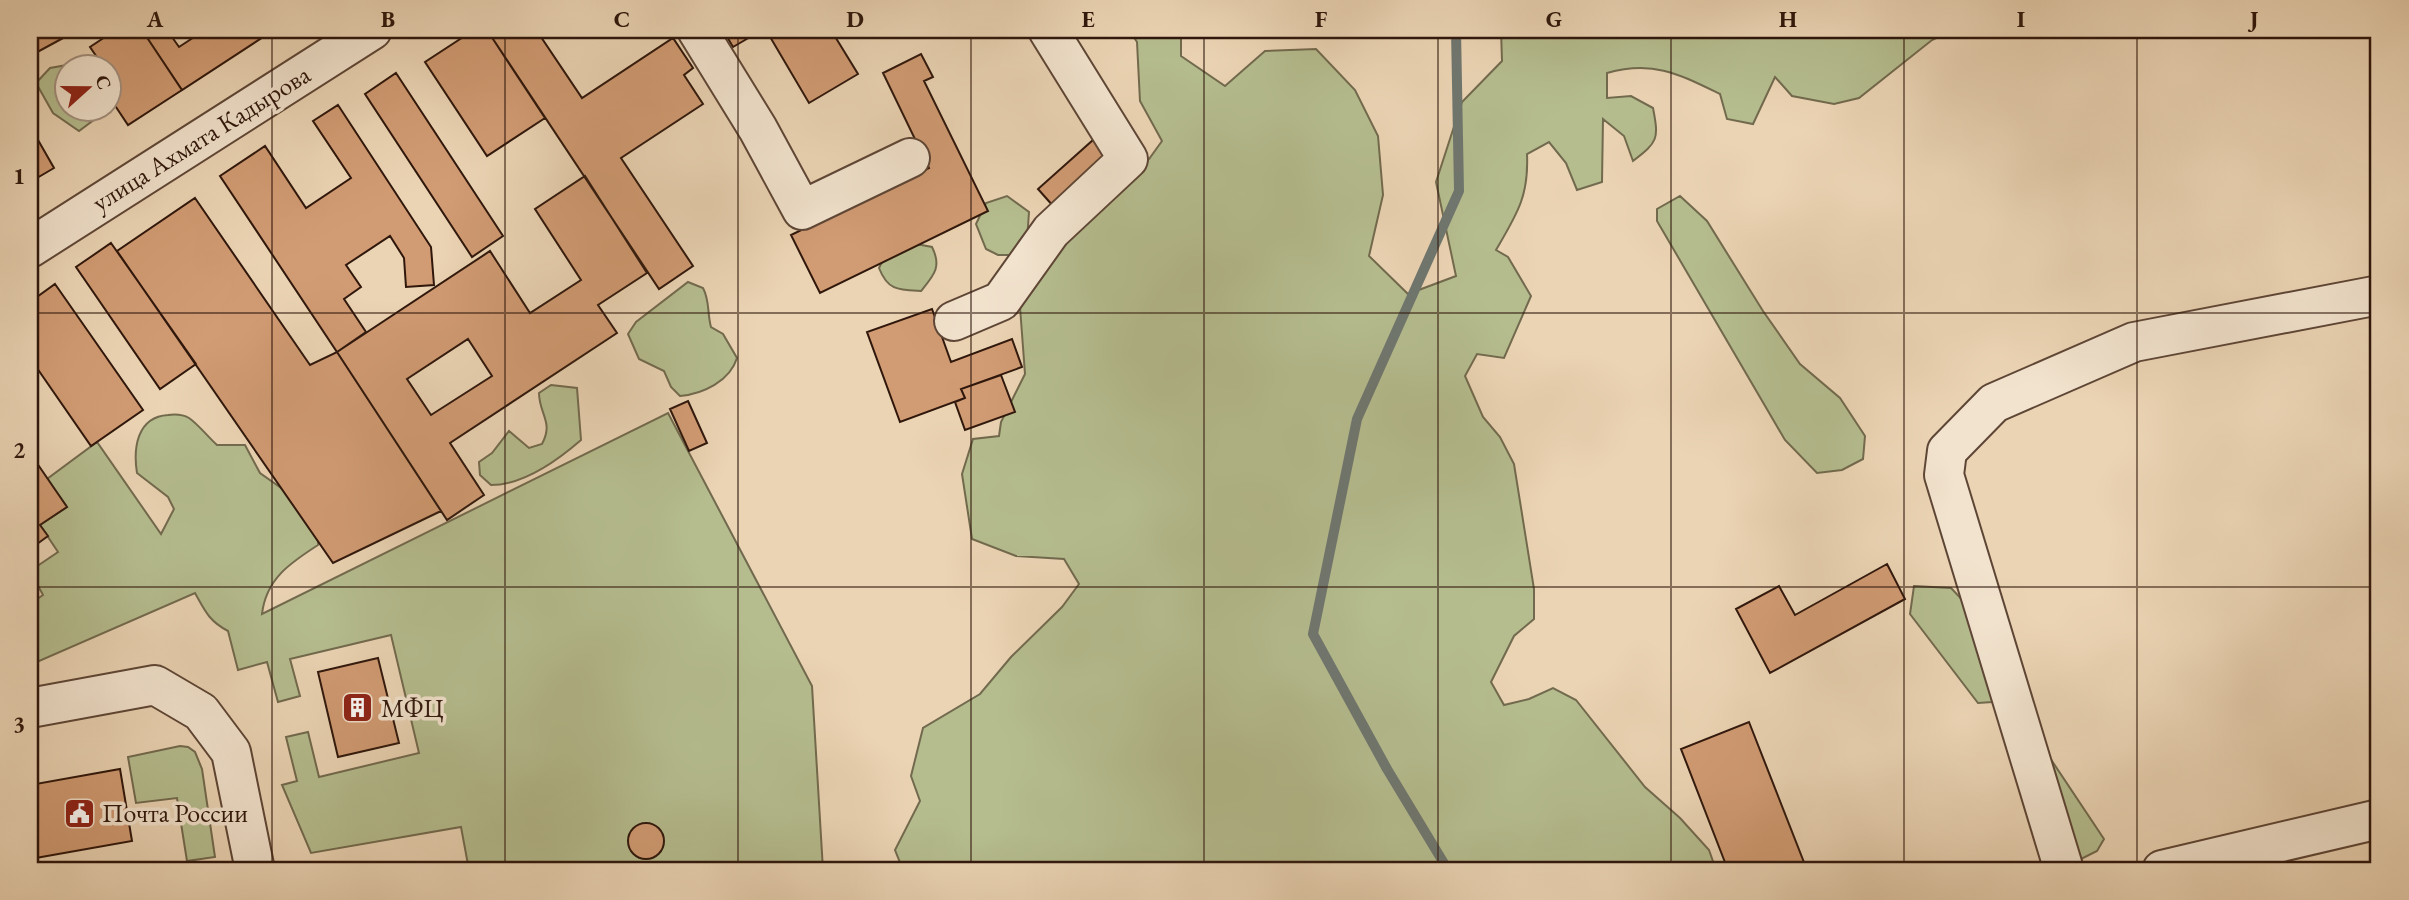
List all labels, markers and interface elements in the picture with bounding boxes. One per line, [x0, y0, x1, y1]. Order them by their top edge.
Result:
text: A [146, 4, 164, 34]
text: B [381, 4, 395, 34]
text: C [614, 4, 630, 34]
text: D [846, 4, 864, 34]
text: E [1081, 4, 1095, 34]
text: F [1315, 4, 1328, 34]
text: G [1546, 4, 1562, 34]
text: H [1779, 4, 1797, 34]
text: I [2017, 4, 2025, 34]
text: J [2248, 4, 2259, 34]
north arrow [52, 52, 122, 122]
street label: улица Ахмата Кадырова [86, 57, 317, 219]
text: С [89, 71, 117, 93]
text: 1 [13, 161, 25, 191]
text: 2 [13, 435, 25, 465]
building icon: МФЦ [341, 691, 375, 725]
place label: МФЦ [381, 691, 444, 725]
text: 3 [13, 709, 25, 739]
public building icon: Почта России [62, 796, 96, 830]
place label: Почта России [102, 796, 248, 830]

